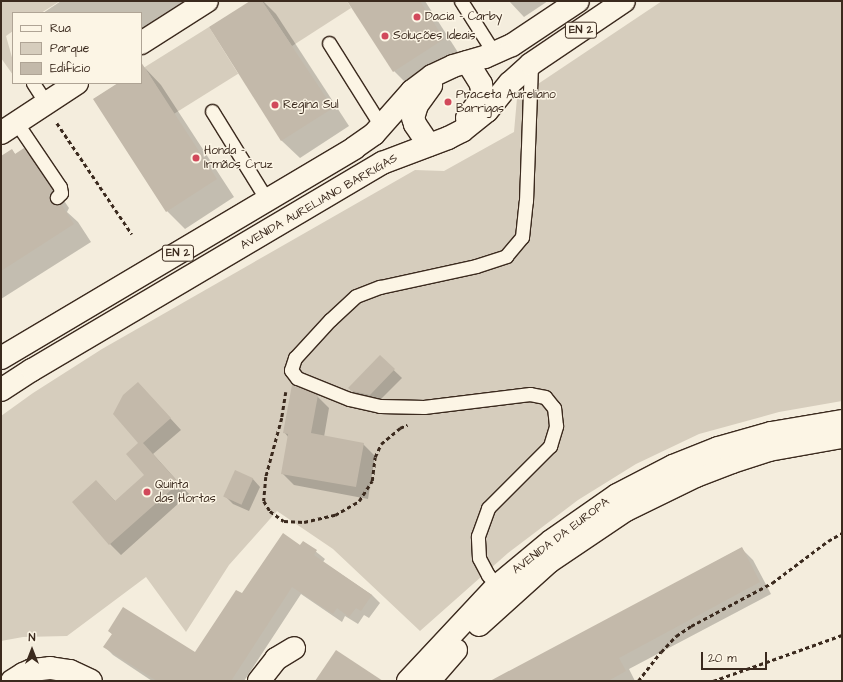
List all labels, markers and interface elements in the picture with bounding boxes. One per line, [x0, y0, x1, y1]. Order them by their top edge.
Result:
place label: Dacia - Carby [425, 10, 502, 24]
legend [12, 12, 142, 84]
marker: Dacia - Carby [412, 12, 422, 22]
text: Rua [50, 20, 71, 37]
road number: EN 2 [564, 21, 598, 39]
place label: Soluções Ideais [393, 29, 476, 43]
marker: Soluções Ideais [380, 31, 390, 41]
text: Parque [50, 40, 89, 57]
text: Edifício [50, 60, 90, 77]
place label: Praceta Aureliano Barrigas [456, 88, 556, 116]
marker: Praceta Aureliano Barrigas [443, 97, 453, 107]
place label: Regina Sul [283, 98, 339, 112]
marker: Regina Sul [270, 100, 280, 110]
place label: Honda - Irmãos Cruz [204, 144, 273, 172]
street label: AVENIDA AURELIANO BARRIGAS [238, 151, 400, 253]
marker: Honda - Irmãos Cruz [191, 153, 201, 163]
road number: EN 2 [161, 244, 195, 262]
place label: Quinta das Hortas [155, 478, 216, 506]
marker: Quinta das Hortas [142, 487, 152, 497]
street label: AVENIDA DA EUROPA [510, 495, 612, 577]
north arrow [12, 630, 52, 670]
text: N [29, 630, 35, 645]
scale bar [703, 644, 769, 670]
text: 20 m [708, 650, 737, 667]

